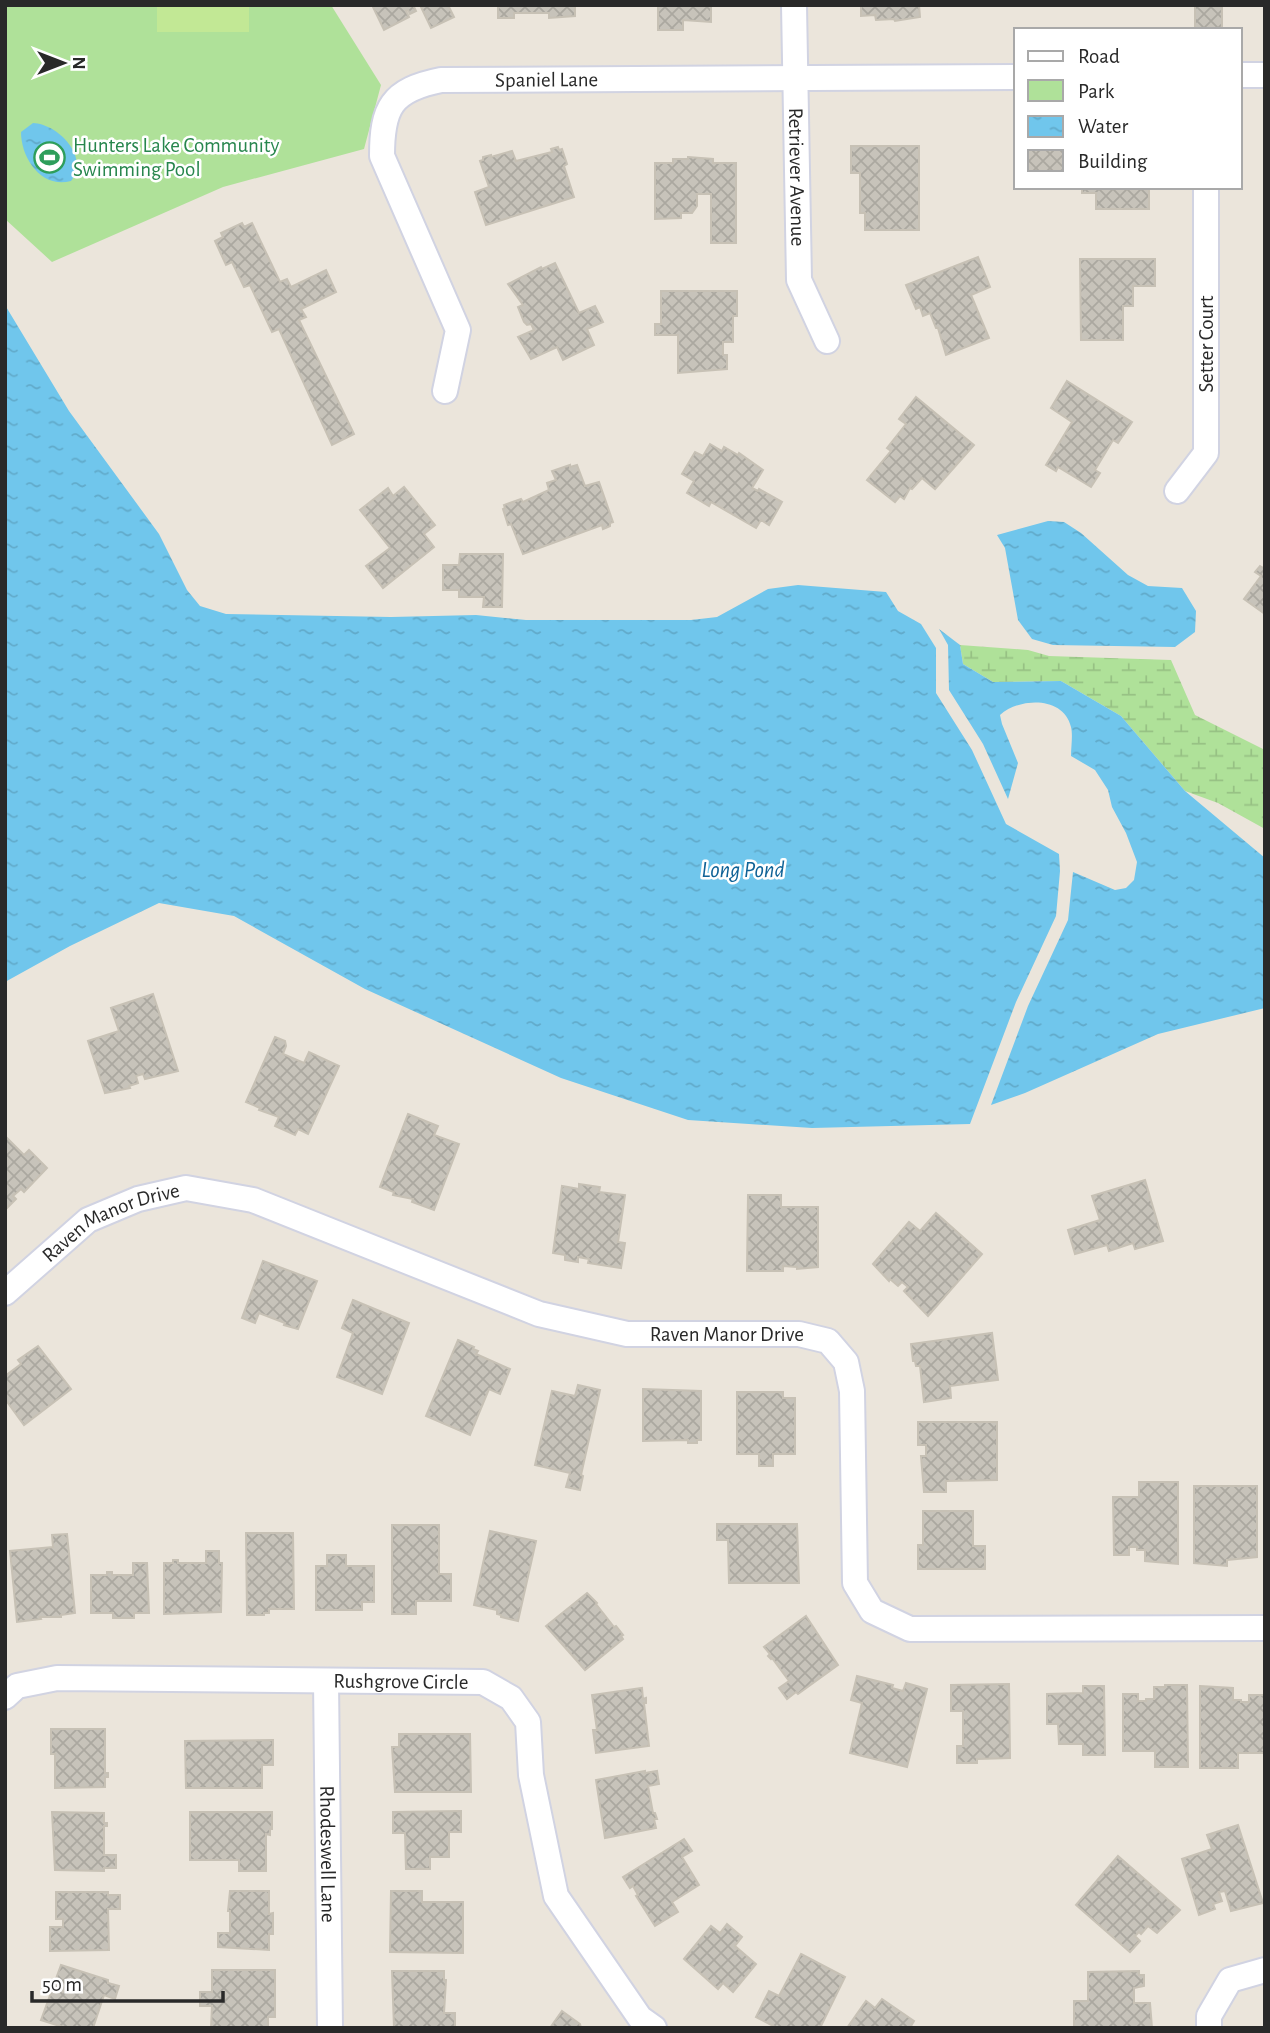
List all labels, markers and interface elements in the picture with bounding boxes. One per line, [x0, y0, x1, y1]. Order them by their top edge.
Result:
north arrow [28, 28, 98, 98]
legend [1014, 28, 1242, 189]
text: Road [1078, 46, 1120, 67]
text: N [69, 56, 88, 70]
street label: Spaniel Lane [495, 69, 598, 91]
text: Park [1078, 81, 1115, 102]
street label: Retriever Avenue [785, 107, 808, 247]
text: Water [1078, 116, 1128, 137]
place label: Hunters Lake Community Swimming Pool [73, 135, 280, 180]
sports icon: Hunters Lake Community Swimming Pool [33, 140, 67, 174]
text: Building [1078, 151, 1148, 172]
street label: Setter Court [1196, 295, 1217, 393]
water label: Long Pond [701, 859, 785, 882]
street label: Raven Manor Drive [38, 1180, 182, 1266]
street label: Raven Manor Drive [650, 1324, 804, 1345]
street label: Rushgrove Circle [333, 1671, 469, 1693]
street label: Rhodeswell Lane [316, 1785, 339, 1923]
scale bar [32, 1960, 222, 2004]
text: 50 m [42, 1974, 82, 1995]

